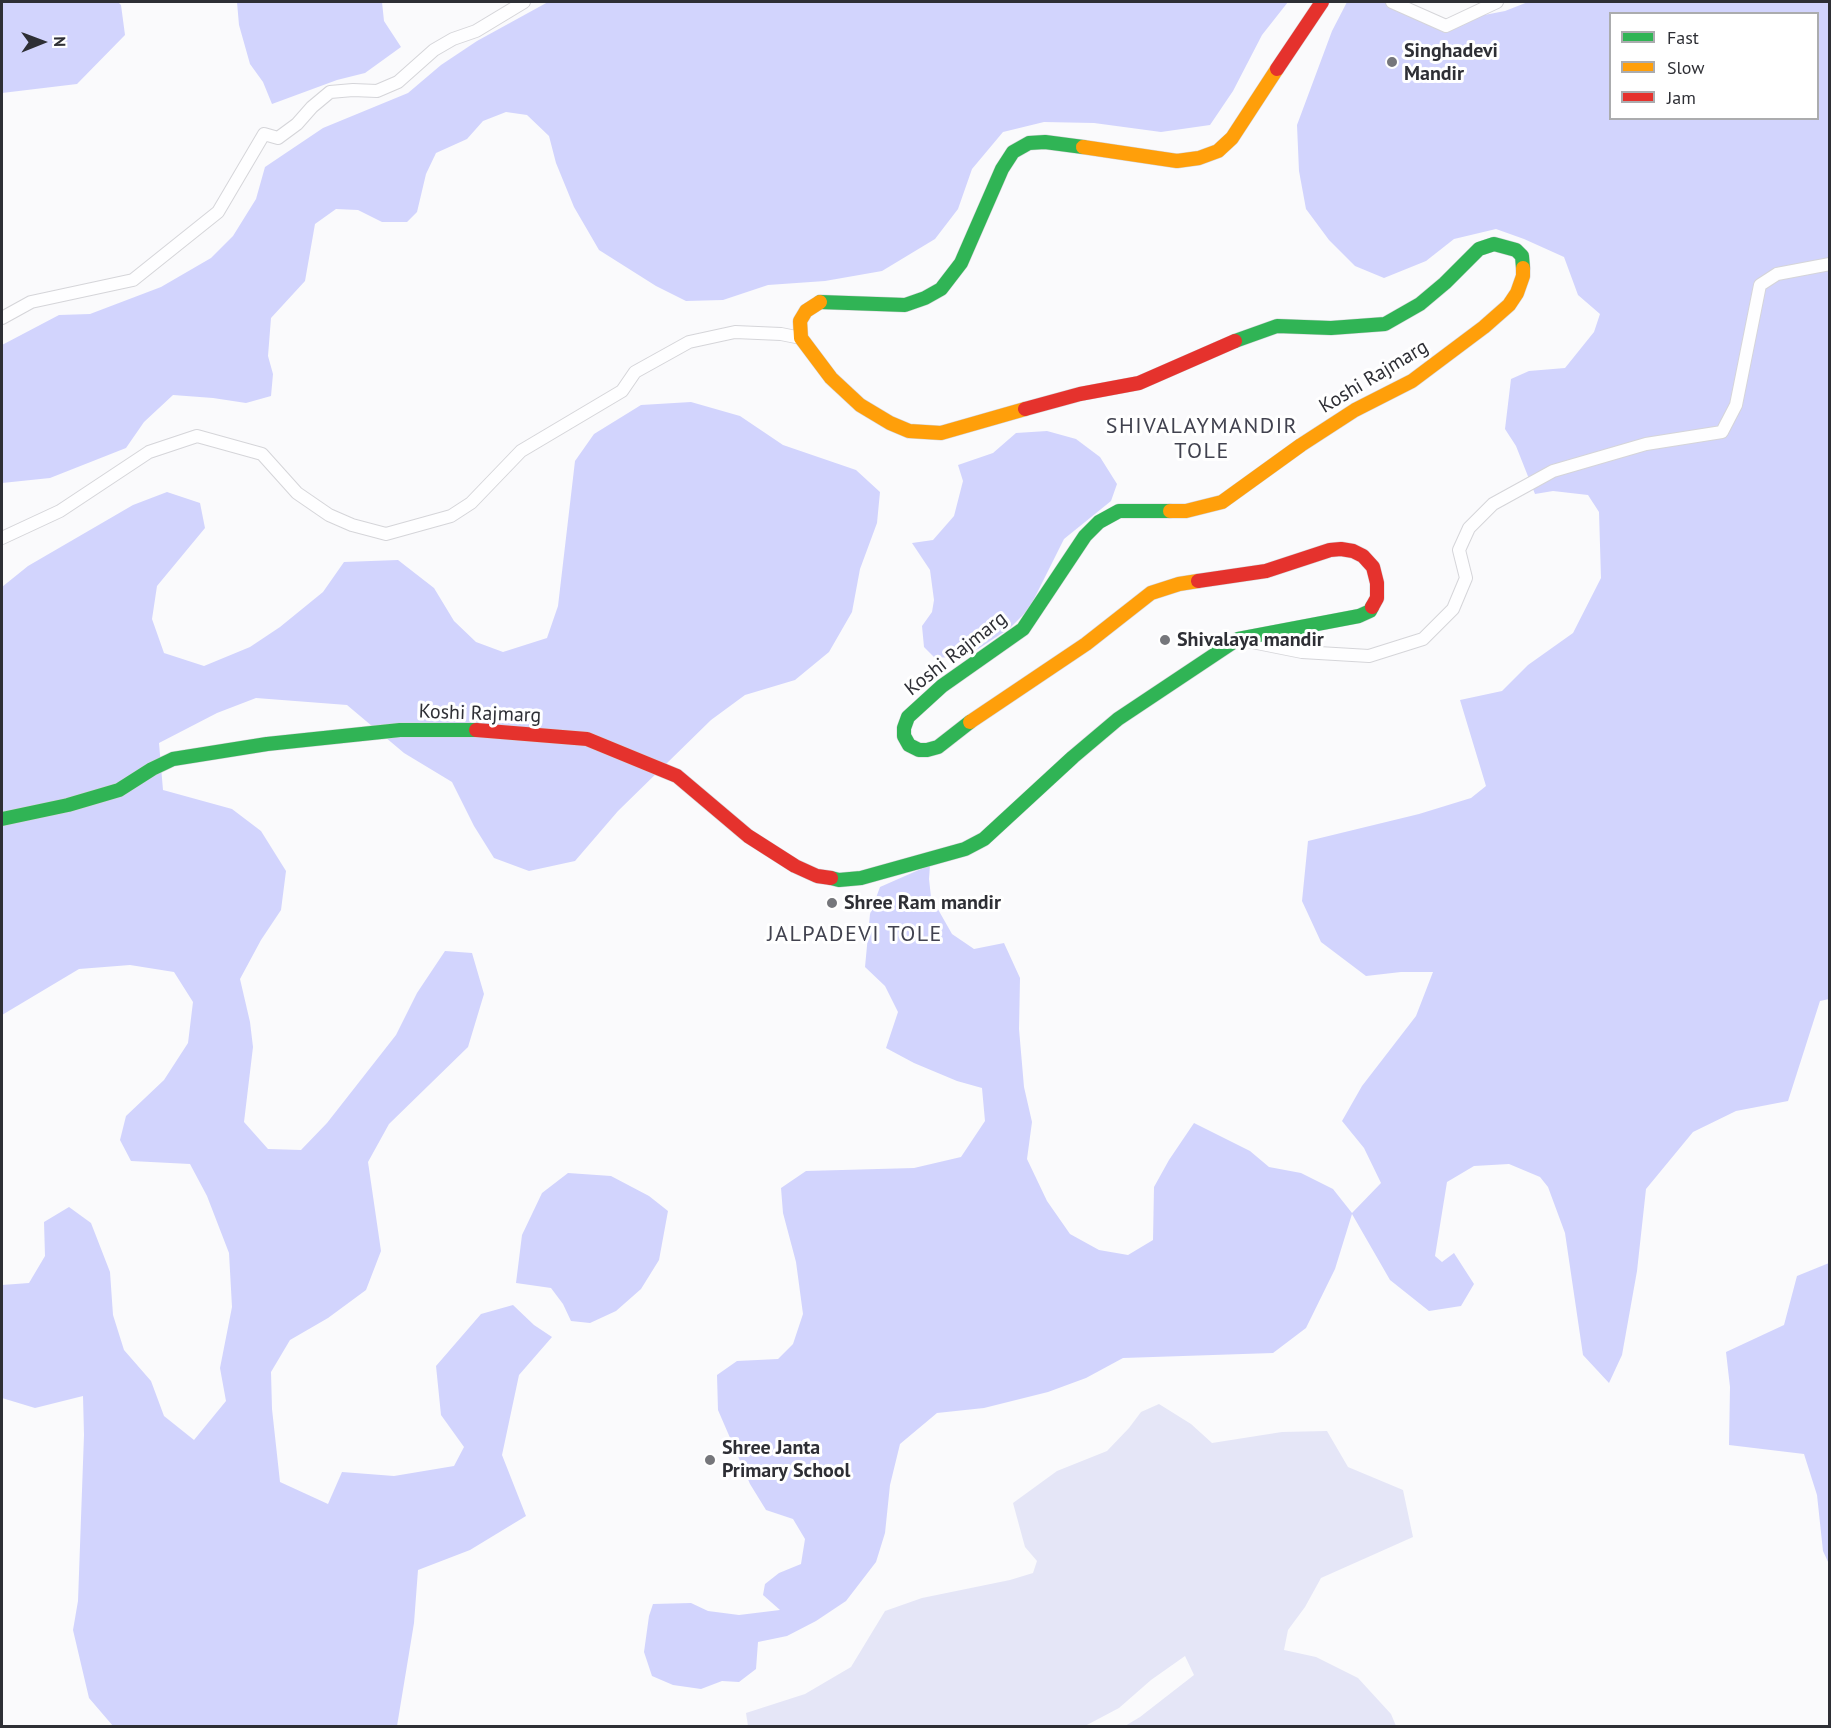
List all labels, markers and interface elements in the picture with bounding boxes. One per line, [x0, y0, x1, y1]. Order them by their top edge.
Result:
north arrow [12, 12, 72, 72]
legend [1609, 12, 1819, 120]
text: Fast [1667, 26, 1699, 49]
text: N [50, 36, 70, 47]
place label: Singhadevi Mandir [1404, 39, 1498, 86]
marker: Singhadevi Mandir [1385, 55, 1399, 69]
text: Slow [1667, 56, 1705, 79]
text: Jam [1667, 86, 1696, 109]
street label: Koshi Rajmarg [1315, 335, 1433, 419]
district label: SHIVALAYMANDIR TOLE [1106, 414, 1298, 466]
street label: Koshi Rajmarg [900, 607, 1012, 701]
place label: Shivalaya mandir [1177, 628, 1324, 652]
marker: Shivalaya mandir [1158, 633, 1172, 647]
street label: Koshi Rajmarg [418, 700, 542, 728]
place label: Shree Ram mandir [844, 891, 1001, 915]
marker: Shree Ram mandir [825, 896, 839, 910]
district label: JALPADEVI TOLE [767, 922, 943, 948]
place label: Shree Janta Primary School [722, 1436, 850, 1483]
marker: Shree Janta Primary School [703, 1453, 717, 1467]

